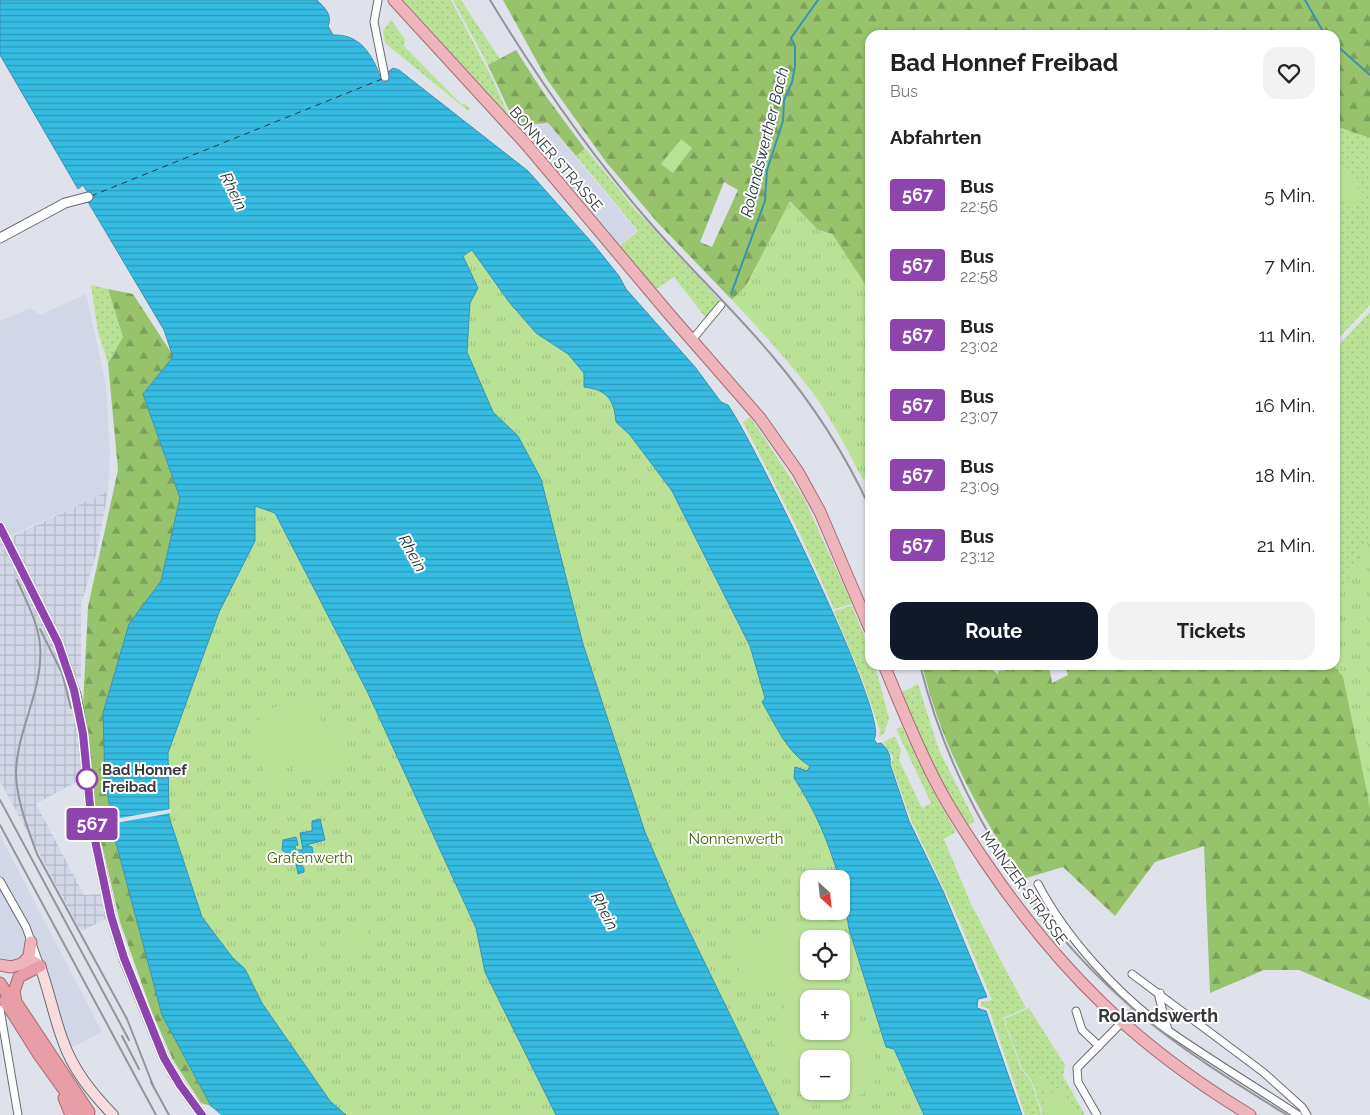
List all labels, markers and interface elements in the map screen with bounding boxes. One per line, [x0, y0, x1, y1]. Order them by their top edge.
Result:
button: heart [1263, 47, 1315, 99]
text: Bad Honnef Freibad [890, 48, 1118, 77]
water label: Rolandswerther Bach [737, 65, 792, 219]
text: Bus [890, 82, 918, 101]
street label: BONNER STRASSE [506, 103, 606, 215]
text: Abfahrten [890, 126, 981, 148]
water label: Rhein [216, 169, 251, 213]
text: Bus [960, 175, 994, 197]
text: 567 [902, 184, 933, 205]
text: 5 Min. [1264, 184, 1315, 206]
text: 22:56 [960, 197, 998, 216]
text: Bus [960, 245, 994, 267]
text: 567 [902, 254, 933, 275]
text: 7 Min. [1265, 254, 1315, 276]
text: 22:58 [960, 267, 998, 286]
text: Bus [960, 315, 994, 337]
text: 567 [902, 324, 933, 345]
text: 11 Min. [1258, 324, 1315, 346]
text: 23:02 [960, 337, 998, 356]
text: Bus [960, 385, 994, 407]
text: 567 [902, 394, 933, 415]
text: 16 Min. [1255, 394, 1315, 416]
text: 23:07 [960, 407, 998, 426]
text: Bus [960, 455, 994, 477]
text: 567 [902, 464, 933, 485]
text: 18 Min. [1255, 464, 1315, 486]
text: 23:09 [960, 477, 999, 496]
text: Bus [960, 525, 994, 547]
water label: Rhein [395, 531, 431, 575]
text: 567 [902, 534, 933, 555]
text: 21 Min. [1257, 534, 1315, 556]
text: 23:12 [960, 547, 995, 566]
button: Route [890, 602, 1098, 660]
button: Tickets [1108, 602, 1315, 660]
place label: Bad Honnef Freibad [102, 761, 187, 796]
marker: Bad Honnef Freibad [76, 768, 98, 790]
line badge: 567 [63, 808, 121, 840]
text: 567 [77, 813, 108, 834]
street label: MAINZER STRASSE [977, 828, 1071, 948]
park label: Nonnenwerth [688, 830, 784, 848]
park label: Grafenwerth [267, 849, 353, 867]
north arrow [800, 870, 850, 920]
map controls [800, 870, 850, 1100]
water label: Rhein [587, 889, 622, 933]
button: locate [800, 930, 850, 980]
button: + [800, 990, 850, 1040]
district label: Rolandswerth [1098, 1005, 1218, 1026]
button: − [800, 1050, 850, 1100]

